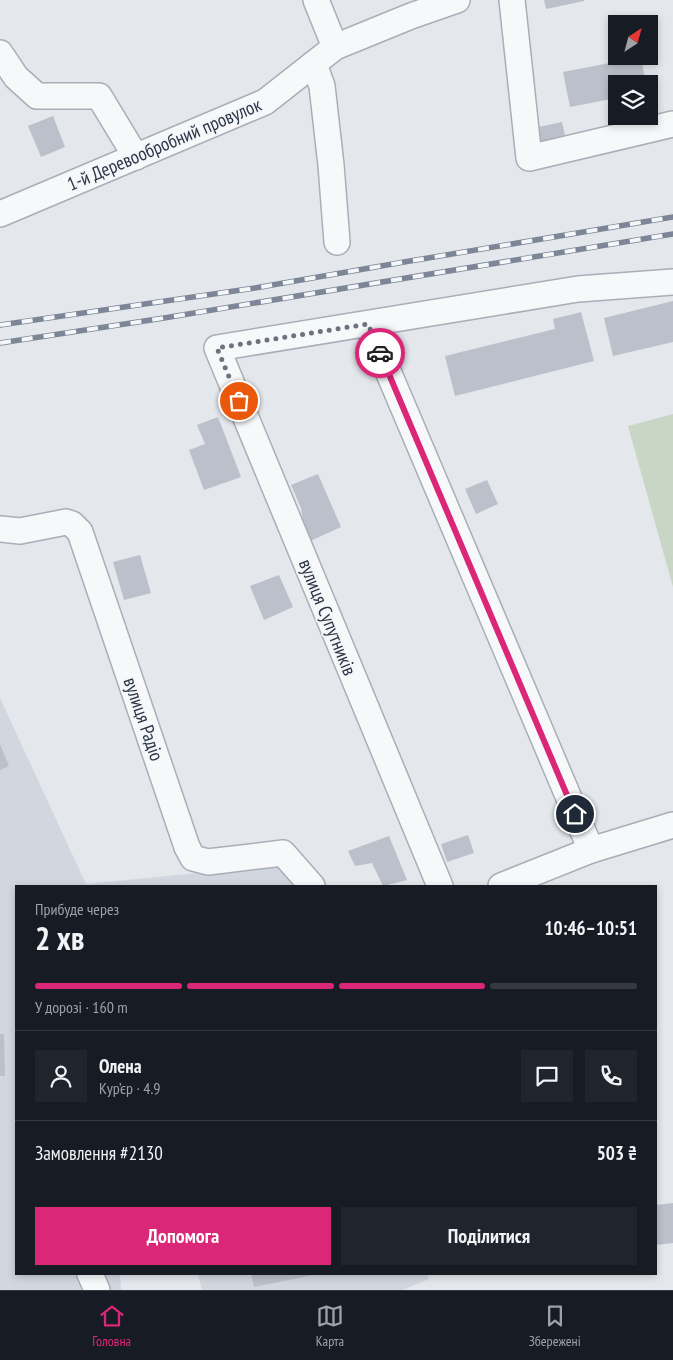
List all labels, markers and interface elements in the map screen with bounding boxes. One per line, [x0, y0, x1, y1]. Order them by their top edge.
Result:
north arrow [608, 15, 658, 65]
map controls [608, 15, 658, 125]
button: layers [608, 75, 658, 125]
street label: 1-й Деревообробний провулок [63, 92, 265, 196]
courier [355, 328, 405, 378]
icon: car [366, 339, 394, 367]
pin [218, 380, 260, 422]
icon: bag [225, 387, 253, 415]
street label: вулиця Супутників [294, 555, 362, 679]
street label: вулиця Радіо [119, 674, 169, 764]
pin [554, 793, 596, 835]
icon: home [561, 800, 589, 828]
text: Прибуде через [35, 899, 119, 919]
text: 10:46–10:51 [544, 916, 637, 940]
text: 2 хв [35, 917, 84, 959]
text: У дорозі · 160 m [35, 997, 128, 1017]
button: person [35, 1050, 87, 1102]
button: chat [521, 1050, 573, 1102]
button: phone [585, 1050, 637, 1102]
text: Олена [99, 1054, 142, 1078]
text: Кур’єр · 4.9 [99, 1078, 160, 1098]
text: Замовлення #2130 [35, 1141, 163, 1165]
text: 503 ₴ [597, 1141, 637, 1165]
button: Допомога [35, 1207, 331, 1265]
button: Поділитися [341, 1207, 637, 1265]
tab: Головна [92, 1302, 131, 1350]
tab: Карта [316, 1302, 344, 1350]
tab: Збережені [529, 1302, 581, 1350]

